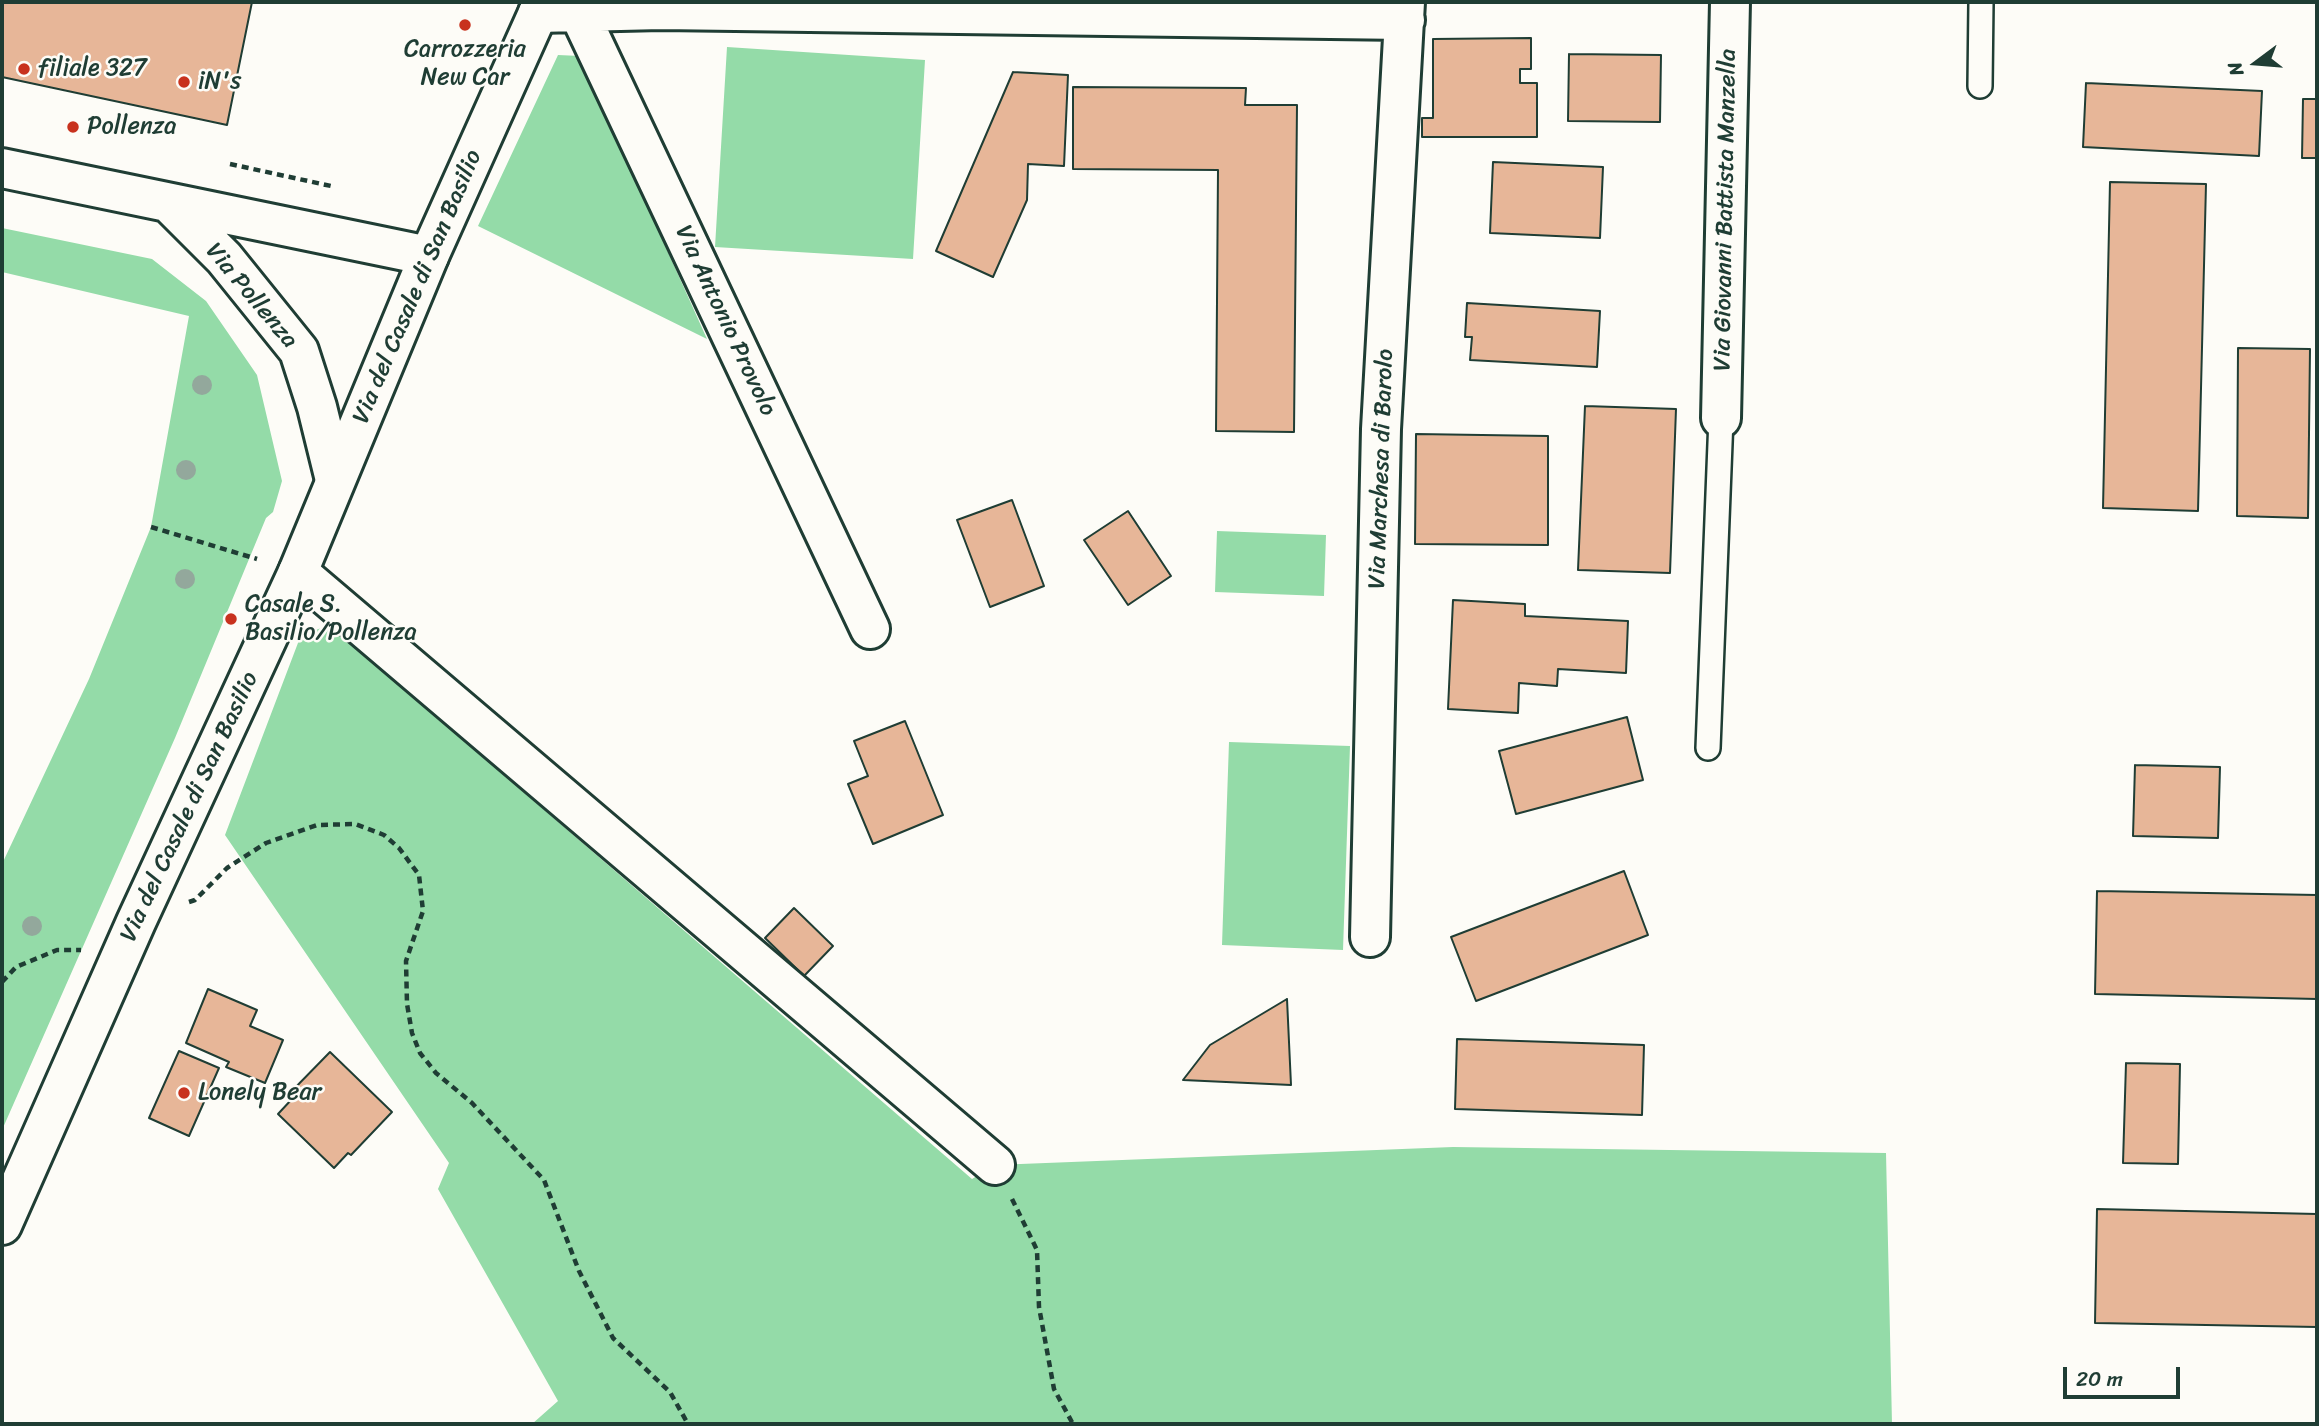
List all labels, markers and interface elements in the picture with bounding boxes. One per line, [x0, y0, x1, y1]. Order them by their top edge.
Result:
marker: Carrozzeria New Car [457, 17, 473, 33]
north arrow [2221, 28, 2291, 98]
place label: Carrozzeria New Car [404, 36, 526, 92]
street label: Via Giovanni Battista Manzella [1709, 49, 1743, 371]
place label: filiale 327 [38, 55, 147, 83]
text: N [2218, 58, 2253, 80]
marker: filiale 327 [16, 61, 32, 77]
place label: iN's [198, 68, 241, 96]
marker: iN's [176, 74, 192, 90]
place label: Pollenza [87, 113, 176, 141]
marker: Pollenza [65, 119, 81, 135]
street label: Via del Casale di San Basilio [347, 146, 489, 428]
street label: Via Antonio Provolo [668, 221, 782, 421]
street label: Via Pollenza [199, 238, 303, 354]
street label: Via Marchesa di Barolo [1363, 348, 1401, 590]
place label: Casale S. Basilio/Pollenza [245, 591, 417, 647]
marker: Casale S. Basilio/Pollenza [223, 611, 239, 627]
street label: Via del Casale di San Basilio [115, 668, 265, 946]
place label: Lonely Bear [198, 1079, 321, 1107]
marker: Lonely Bear [176, 1085, 192, 1101]
scale bar [2067, 1352, 2184, 1396]
text: 20 m [2076, 1360, 2123, 1398]

